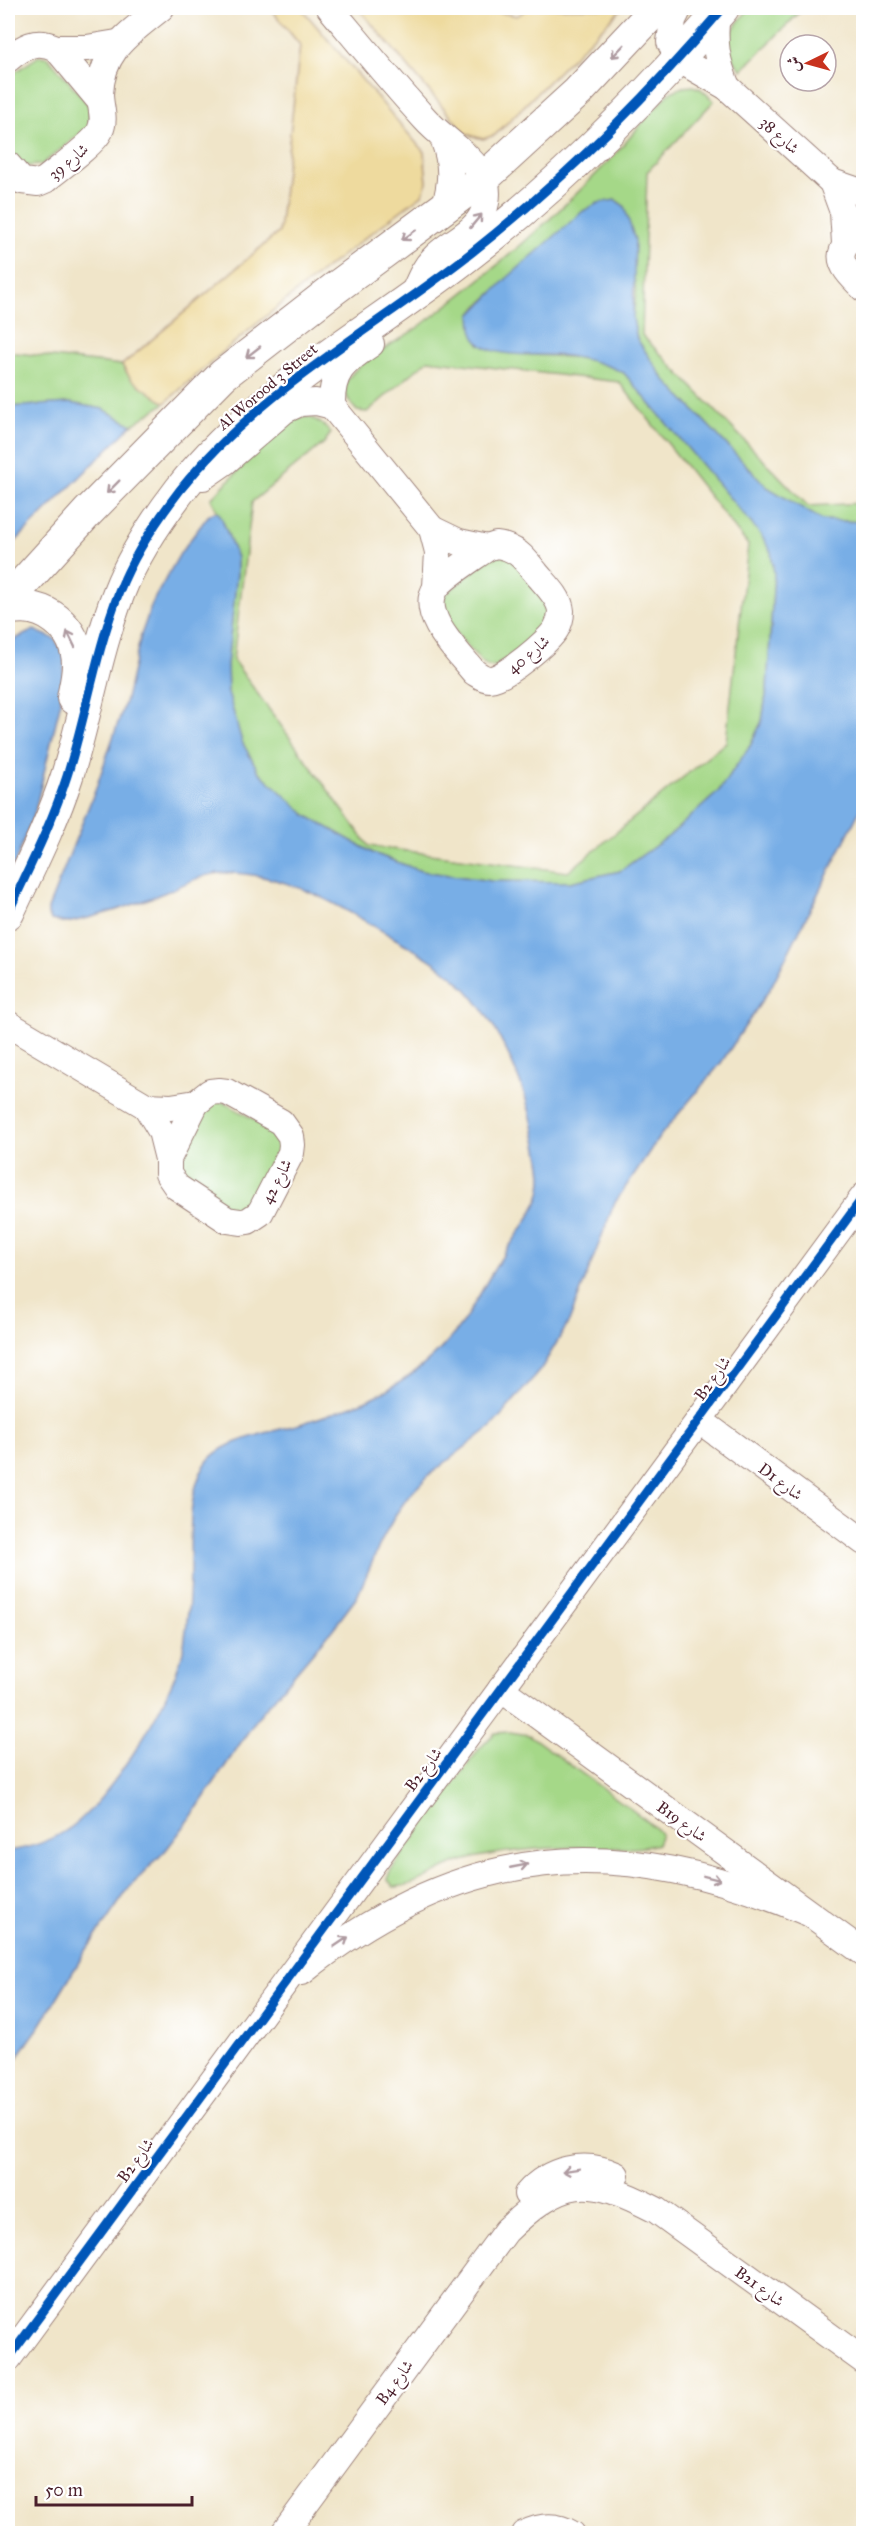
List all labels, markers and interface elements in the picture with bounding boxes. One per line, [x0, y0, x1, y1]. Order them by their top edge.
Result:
north arrow [778, 33, 838, 93]
one-way arrow [610, 43, 625, 58]
text: ش [783, 56, 804, 73]
street label: شارع 38 [753, 113, 803, 161]
street label: شارع 39 [45, 139, 95, 187]
one-way arrow [470, 213, 483, 229]
one-way arrow [401, 229, 417, 241]
street label: Al Worood 3 Street [213, 339, 321, 434]
one-way arrow [245, 346, 261, 359]
one-way arrow [105, 480, 120, 494]
one-way arrow [64, 631, 76, 649]
street label: شارع 40 [503, 631, 556, 681]
street label: شارع 42 [257, 1156, 299, 1209]
street label: B2 شارع [690, 1353, 738, 1406]
street label: D1 شارع [753, 1459, 806, 1507]
street label: B2 شارع [401, 1744, 449, 1797]
street label: B19 شارع [651, 1797, 710, 1849]
one-way arrow [508, 1860, 528, 1871]
one-way arrow [702, 1873, 721, 1885]
one-way arrow [332, 1936, 349, 1948]
street label: B2 شارع [113, 2135, 161, 2188]
one-way arrow [562, 2164, 581, 2175]
street label: B21 شارع [729, 2262, 788, 2314]
street label: B4 شارع [372, 2356, 420, 2411]
scale bar [36, 2469, 192, 2507]
text: 50 m [45, 2479, 83, 2501]

